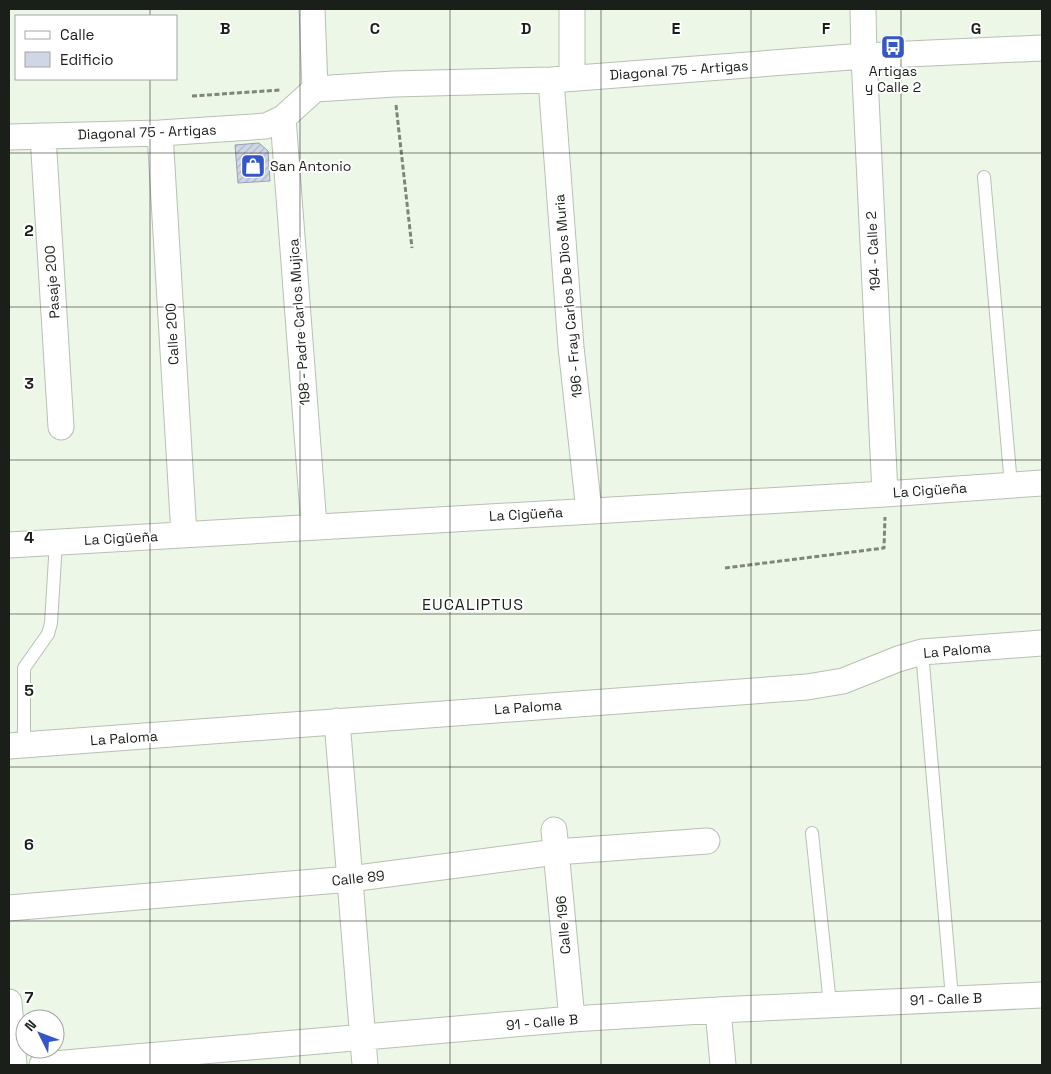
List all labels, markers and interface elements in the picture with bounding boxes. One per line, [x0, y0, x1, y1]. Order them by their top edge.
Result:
legend [15, 15, 178, 80]
text: B [220, 18, 230, 39]
text: C [370, 18, 380, 39]
text: D [521, 18, 531, 39]
text: E [672, 18, 681, 39]
text: F [822, 18, 831, 39]
text: G [971, 18, 981, 39]
text: Calle [60, 25, 95, 44]
bus stop icon: Artigas y Calle 2 [880, 34, 906, 60]
text: Edificio [60, 50, 114, 69]
street label: Diagonal 75 - Artigas [609, 56, 749, 84]
place label: Artigas y Calle 2 [865, 62, 921, 96]
street label: Diagonal 75 - Artigas [77, 121, 217, 143]
shop icon: San Antonio [240, 153, 266, 179]
place label: San Antonio [270, 157, 351, 175]
street label: 196 - Fray Carlos De Dios Muria [550, 193, 586, 399]
street label: 194 - Calle 2 [862, 211, 884, 291]
text: 2 [24, 220, 34, 241]
street label: 198 - Padre Carlos Mujica [284, 238, 314, 406]
street label: Pasaje 200 [40, 245, 64, 319]
street label: Calle 200 [161, 302, 183, 366]
text: 3 [24, 373, 34, 394]
street label: La Cigüeña [892, 478, 968, 502]
street label: La Cigüeña [488, 503, 564, 525]
text: 4 [24, 527, 34, 548]
street label: La Cigüeña [83, 527, 159, 549]
district label: EUCALIPTUS [422, 594, 524, 615]
street label: La Paloma [922, 638, 992, 662]
text: 5 [24, 680, 34, 701]
street label: La Paloma [494, 696, 562, 718]
street label: La Paloma [90, 727, 158, 749]
text: 6 [24, 834, 34, 855]
street label: Calle 89 [331, 866, 385, 890]
street label: Calle 196 [551, 895, 575, 955]
text: 7 [25, 987, 34, 1008]
street label: 91 - Calle B [910, 989, 982, 1009]
north arrow [15, 1009, 65, 1059]
street label: 91 - Calle B [505, 1010, 579, 1034]
text: N [21, 1016, 40, 1035]

